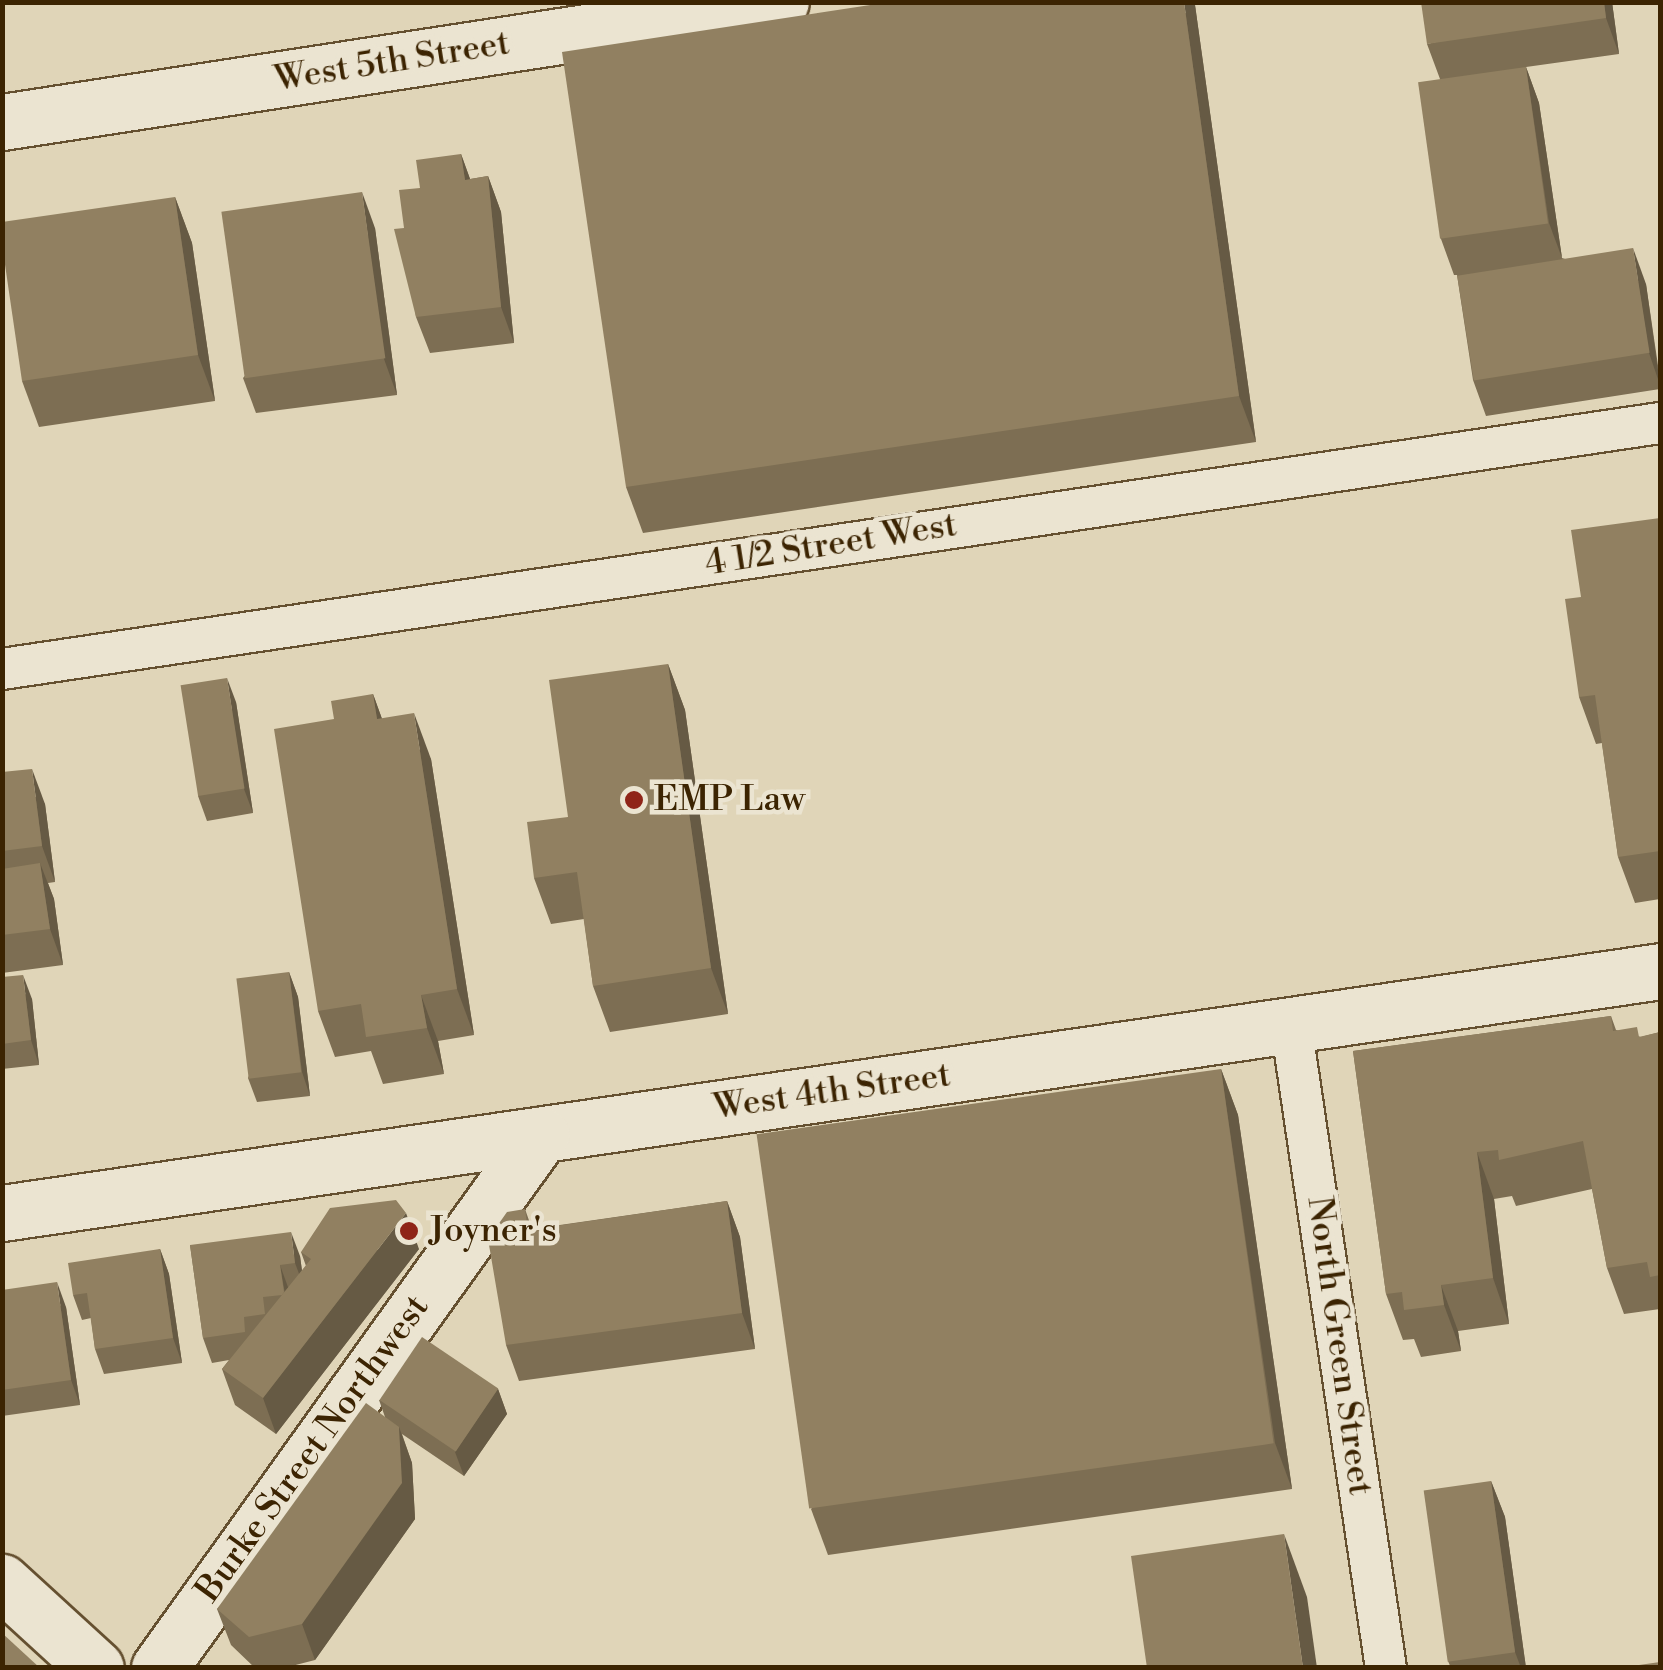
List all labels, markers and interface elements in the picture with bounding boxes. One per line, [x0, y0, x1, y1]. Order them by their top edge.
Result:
street label: West 5th Street [271, 23, 513, 101]
street label: 4 1/2 Street West [702, 504, 960, 586]
place label: EMP Law [654, 779, 805, 821]
marker: EMP Law [623, 789, 645, 811]
street label: West 4th Street [711, 1055, 953, 1129]
street label: North Green Street [1297, 1194, 1381, 1498]
place label: Joyner's [429, 1210, 557, 1252]
marker: Joyner's [398, 1220, 420, 1242]
street label: Burke Street Northwest [188, 1287, 438, 1611]

